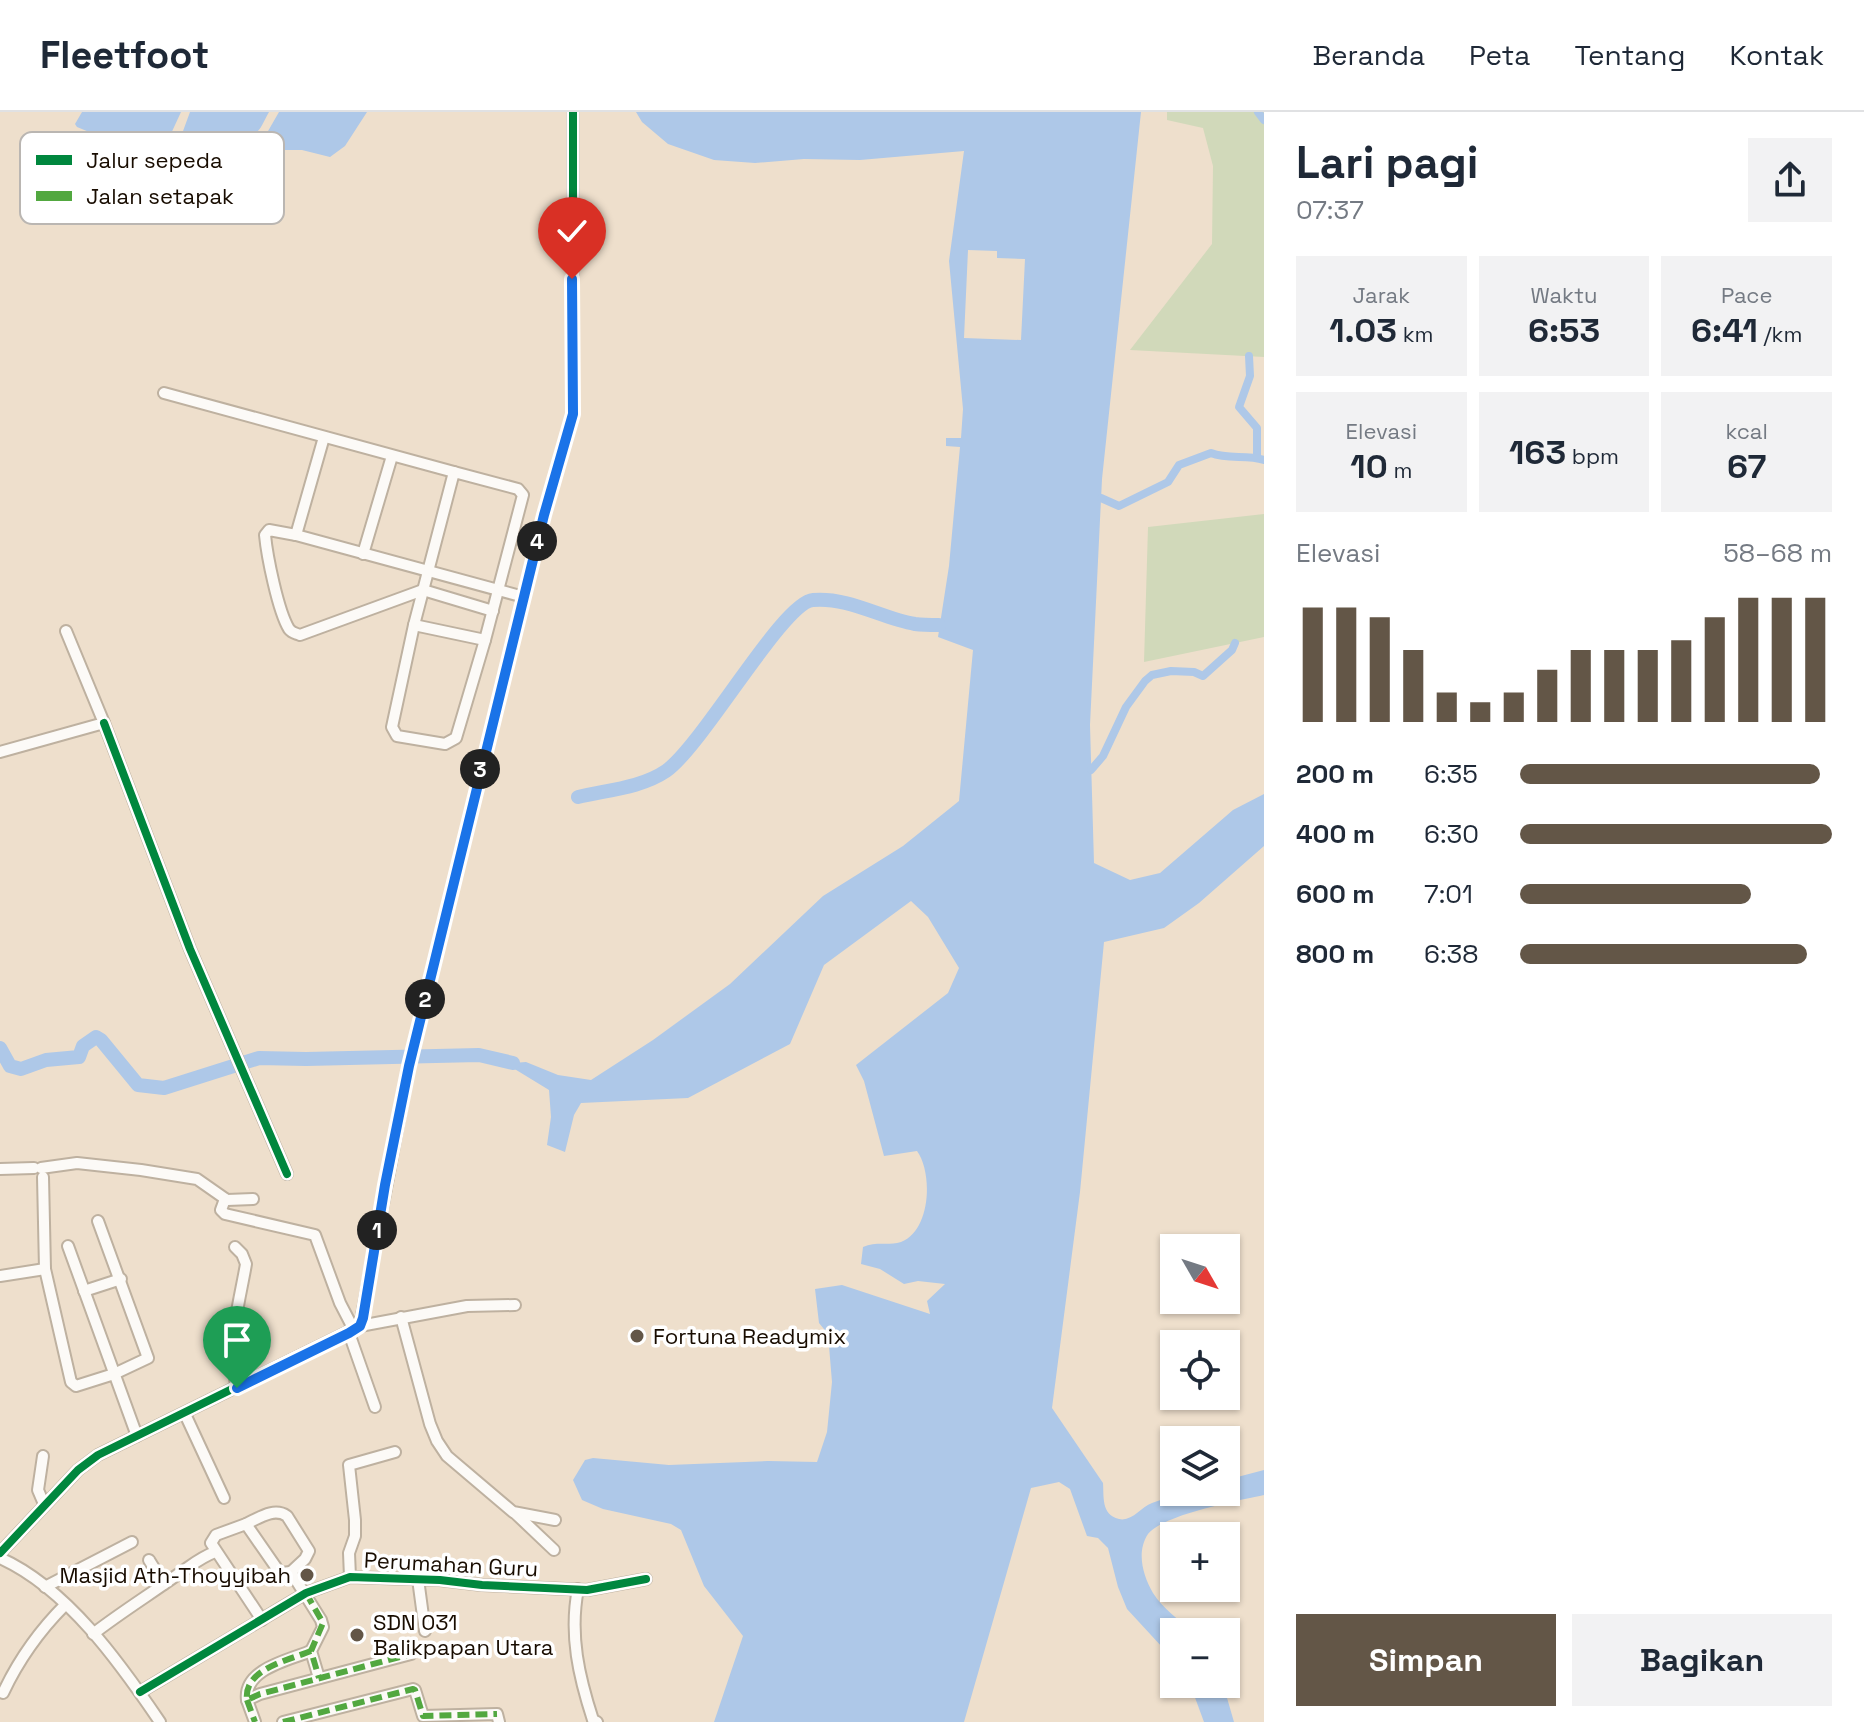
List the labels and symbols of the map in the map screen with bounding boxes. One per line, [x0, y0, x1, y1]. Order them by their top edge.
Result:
legend [20, 132, 284, 224]
text: Jalur sepeda [86, 146, 223, 174]
text: Jalan setapak [86, 182, 234, 210]
pin [538, 197, 606, 279]
pin: 4 [517, 521, 557, 561]
pin: 3 [460, 749, 500, 789]
pin: 2 [405, 979, 445, 1019]
pin: 1 [357, 1210, 397, 1250]
north arrow [1160, 1234, 1240, 1314]
pin [203, 1306, 271, 1388]
place label: Fortuna Readymix [653, 1322, 846, 1350]
marker: Fortuna Readymix [628, 1327, 646, 1345]
street label: Perumahan Guru [363, 1545, 539, 1583]
place label: Masjid Ath-Thoyyibah [60, 1561, 291, 1589]
marker: Masjid Ath-Thoyyibah [298, 1566, 316, 1584]
place label: SDN 031 Balikpapan Utara [373, 1608, 554, 1661]
marker: SDN 031 Balikpapan Utara [348, 1626, 366, 1644]

